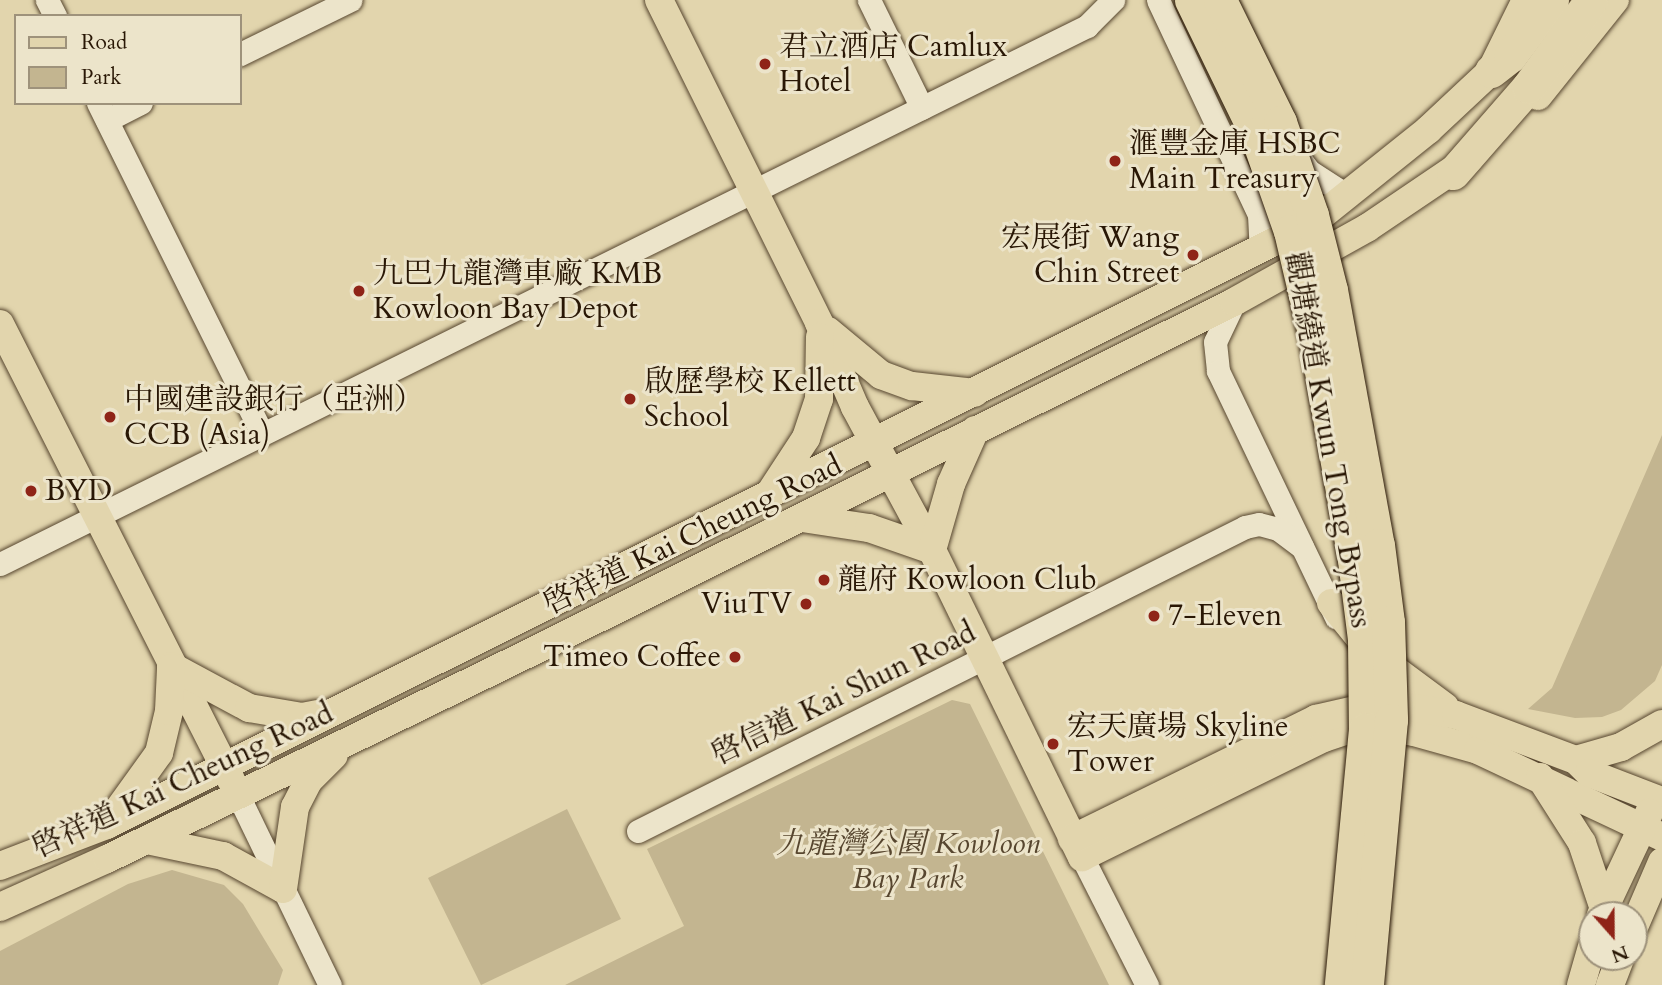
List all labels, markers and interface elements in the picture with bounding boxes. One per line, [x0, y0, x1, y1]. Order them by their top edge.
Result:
legend [14, 14, 242, 105]
text: Road [81, 28, 127, 57]
place label: 君立酒店 Camlux Hotel [779, 29, 1007, 100]
marker: 君立酒店 Camlux Hotel [757, 56, 773, 72]
text: Park [81, 63, 121, 92]
place label: 滙豐金庫 HSBC Main Treasury [1129, 126, 1340, 196]
marker: 滙豐金庫 HSBC Main Treasury [1107, 153, 1123, 169]
place label: 宏展街 Wang Chin Street [1001, 220, 1179, 290]
marker: 宏展街 Wang Chin Street [1185, 247, 1201, 263]
street label: 觀塘繞道 Kwun Tong Bypass [1277, 249, 1379, 631]
place label: 九巴九龍灣車廠 KMB Kowloon Bay Depot [373, 256, 662, 326]
marker: 九巴九龍灣車廠 KMB Kowloon Bay Depot [351, 283, 367, 299]
place label: 啟歷學校 Kellett School [644, 364, 856, 434]
place label: 中國建設銀行（亞洲） CCB (Asia) [124, 382, 424, 452]
marker: 啟歷學校 Kellett School [622, 391, 638, 407]
marker: 中國建設銀行（亞洲） CCB (Asia) [102, 409, 118, 425]
street label: 啓祥道 Kai Cheung Road [538, 447, 848, 623]
place label: BYD [45, 473, 112, 509]
marker: BYD [23, 483, 39, 499]
place label: 龍府 Kowloon Club [838, 562, 1097, 598]
marker: 龍府 Kowloon Club [816, 572, 832, 588]
place label: ViuTV [701, 586, 792, 622]
marker: ViuTV [798, 596, 814, 612]
place label: 7-Eleven [1168, 598, 1282, 634]
marker: 7-Eleven [1146, 608, 1162, 624]
street label: 啓信道 Kai Shun Road [706, 615, 982, 773]
place label: Timeo Coffee [543, 639, 721, 675]
marker: Timeo Coffee [727, 649, 743, 665]
street label: 啓祥道 Kai Cheung Road [27, 696, 339, 866]
place label: 宏天廣場 Skyline Tower [1067, 709, 1289, 780]
marker: 宏天廣場 Skyline Tower [1045, 736, 1061, 752]
park label: 九龍灣公園 Kowloon Bay Park [776, 826, 1040, 896]
north arrow [1578, 901, 1648, 971]
text: N [1607, 939, 1632, 969]

